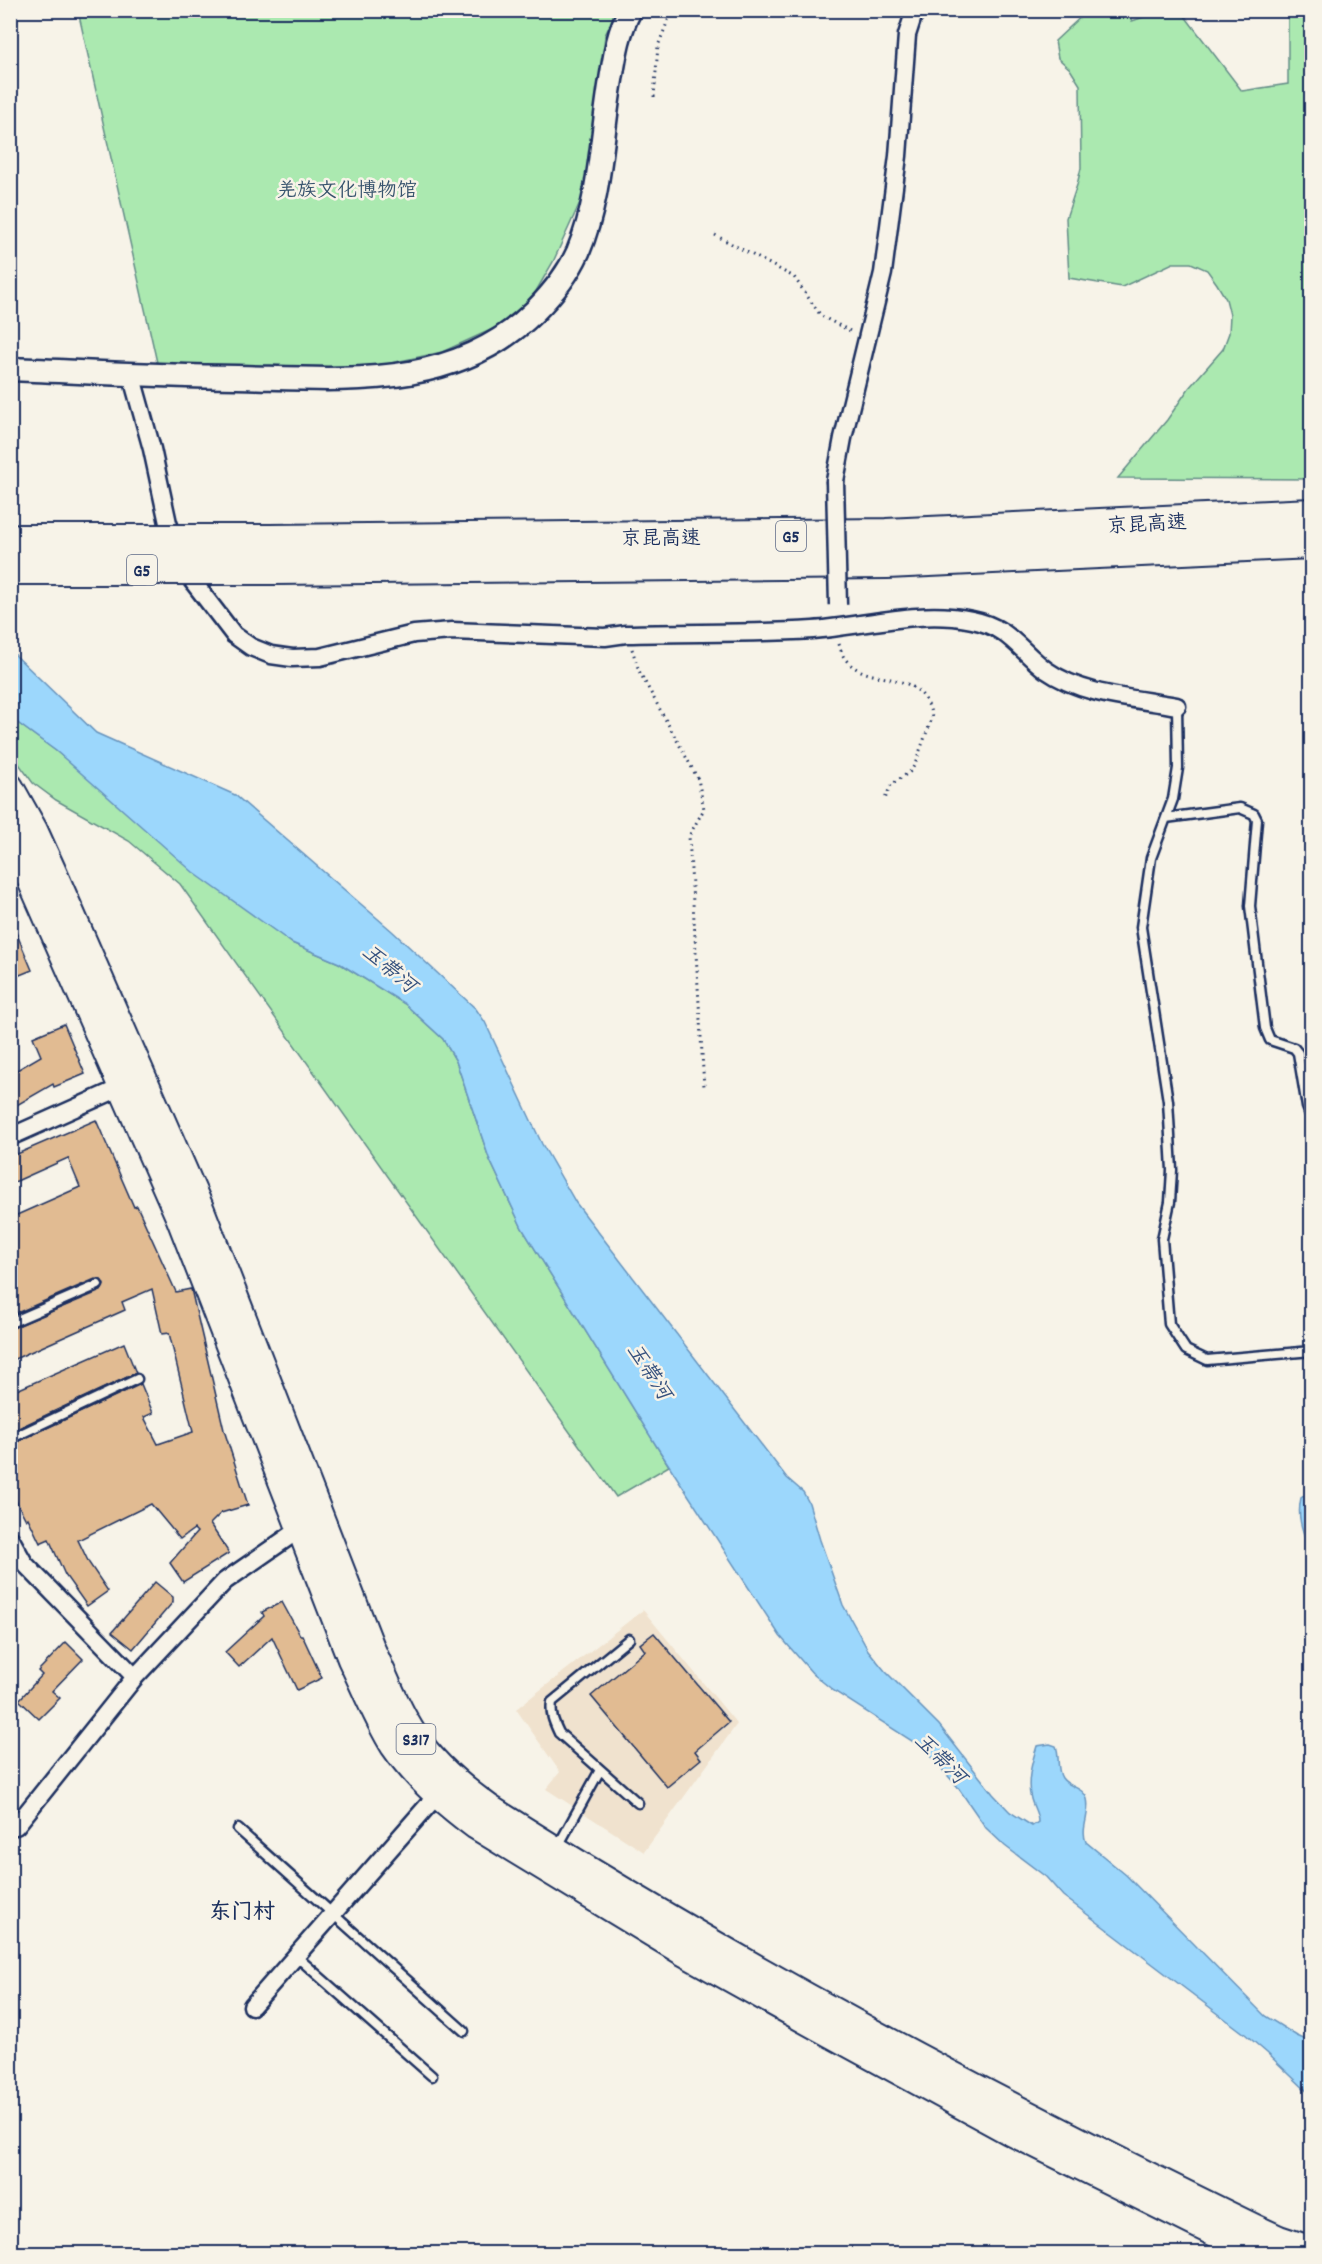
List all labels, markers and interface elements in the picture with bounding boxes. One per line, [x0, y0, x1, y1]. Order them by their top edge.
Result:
park label: 羌族文化博物馆 [277, 178, 417, 206]
street label: 京昆高速 [1106, 510, 1188, 542]
road number: G5 [776, 521, 806, 551]
street label: 京昆高速 [621, 526, 701, 554]
road number: G5 [127, 555, 157, 585]
water label: 玉带河 [354, 939, 424, 1004]
water label: 玉带河 [618, 1338, 679, 1410]
road number: S317 [396, 1724, 436, 1754]
water label: 玉带河 [906, 1727, 974, 1795]
district label: 东门村 [209, 1898, 275, 1929]

